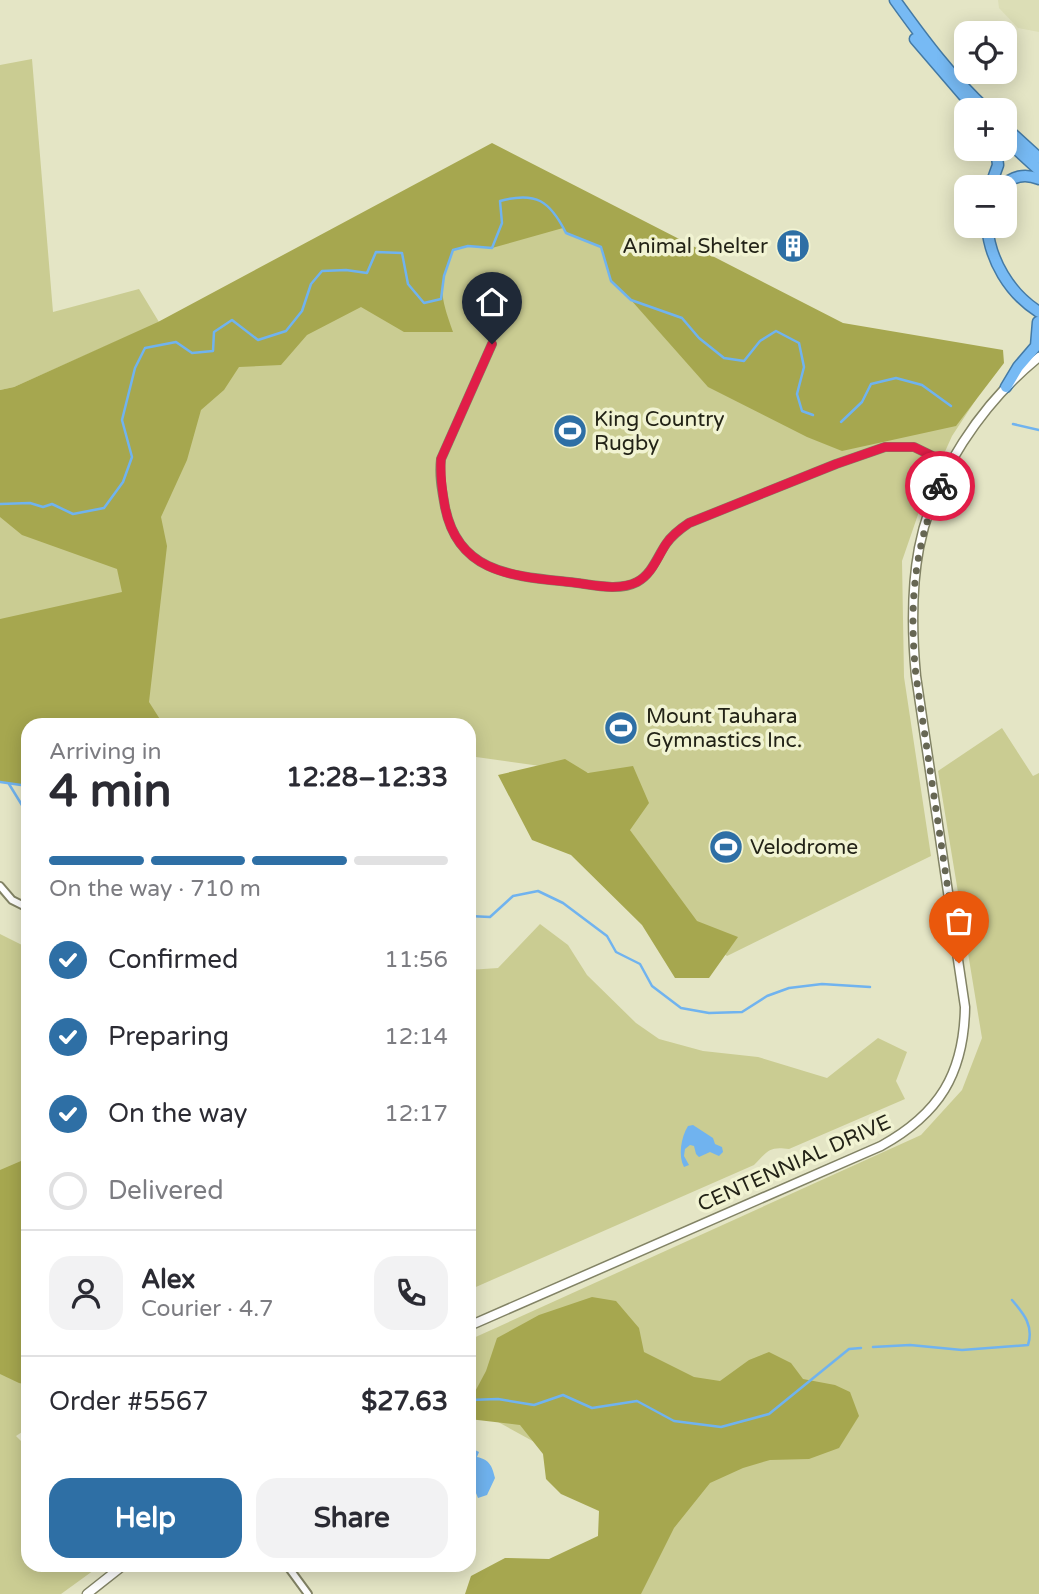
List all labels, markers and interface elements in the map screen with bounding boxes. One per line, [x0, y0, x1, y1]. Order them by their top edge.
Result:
map controls [954, 21, 1017, 238]
button: locate [954, 21, 1017, 84]
button: + [954, 98, 1017, 161]
button: − [954, 175, 1017, 238]
building icon: Animal Shelter [774, 227, 812, 265]
place label: Animal Shelter [622, 234, 768, 259]
pin [462, 272, 522, 344]
icon: home [473, 283, 511, 321]
place label: King Country Rugby [594, 407, 725, 456]
sports icon: King Country Rugby [551, 412, 589, 450]
courier [905, 451, 975, 521]
icon: bike [921, 467, 959, 505]
place label: Mount Tauhara Gymnastics Inc. [646, 704, 802, 753]
sports icon: Mount Tauhara Gymnastics Inc. [602, 709, 640, 747]
text: Arriving in [49, 738, 162, 766]
text: 12:28–12:33 [286, 762, 448, 793]
text: 4 min [49, 764, 172, 819]
sports icon: Velodrome [707, 828, 745, 866]
place label: Velodrome [750, 835, 858, 860]
text: On the way · 710 m [49, 875, 261, 903]
pin [929, 891, 989, 963]
icon: bag [940, 902, 978, 940]
icon: check [49, 941, 87, 979]
text: Confirmed [108, 944, 238, 975]
text: 11:56 [384, 946, 448, 974]
icon: check [49, 1018, 87, 1056]
text: Preparing [108, 1021, 229, 1052]
text: 12:14 [384, 1023, 448, 1051]
icon: check [49, 1095, 87, 1133]
text: On the way [108, 1098, 248, 1129]
text: 12:17 [384, 1100, 448, 1128]
street label: CENTENNIAL DRIVE [694, 1110, 895, 1217]
text: Delivered [108, 1175, 224, 1206]
button: person [49, 1256, 123, 1330]
button: phone [374, 1256, 448, 1330]
text: Alex [141, 1264, 195, 1295]
text: Courier · 4.7 [141, 1295, 274, 1323]
text: Order #5567 [49, 1386, 209, 1417]
text: $27.63 [361, 1386, 448, 1417]
button: Help [49, 1478, 242, 1558]
button: Share [256, 1478, 448, 1558]

